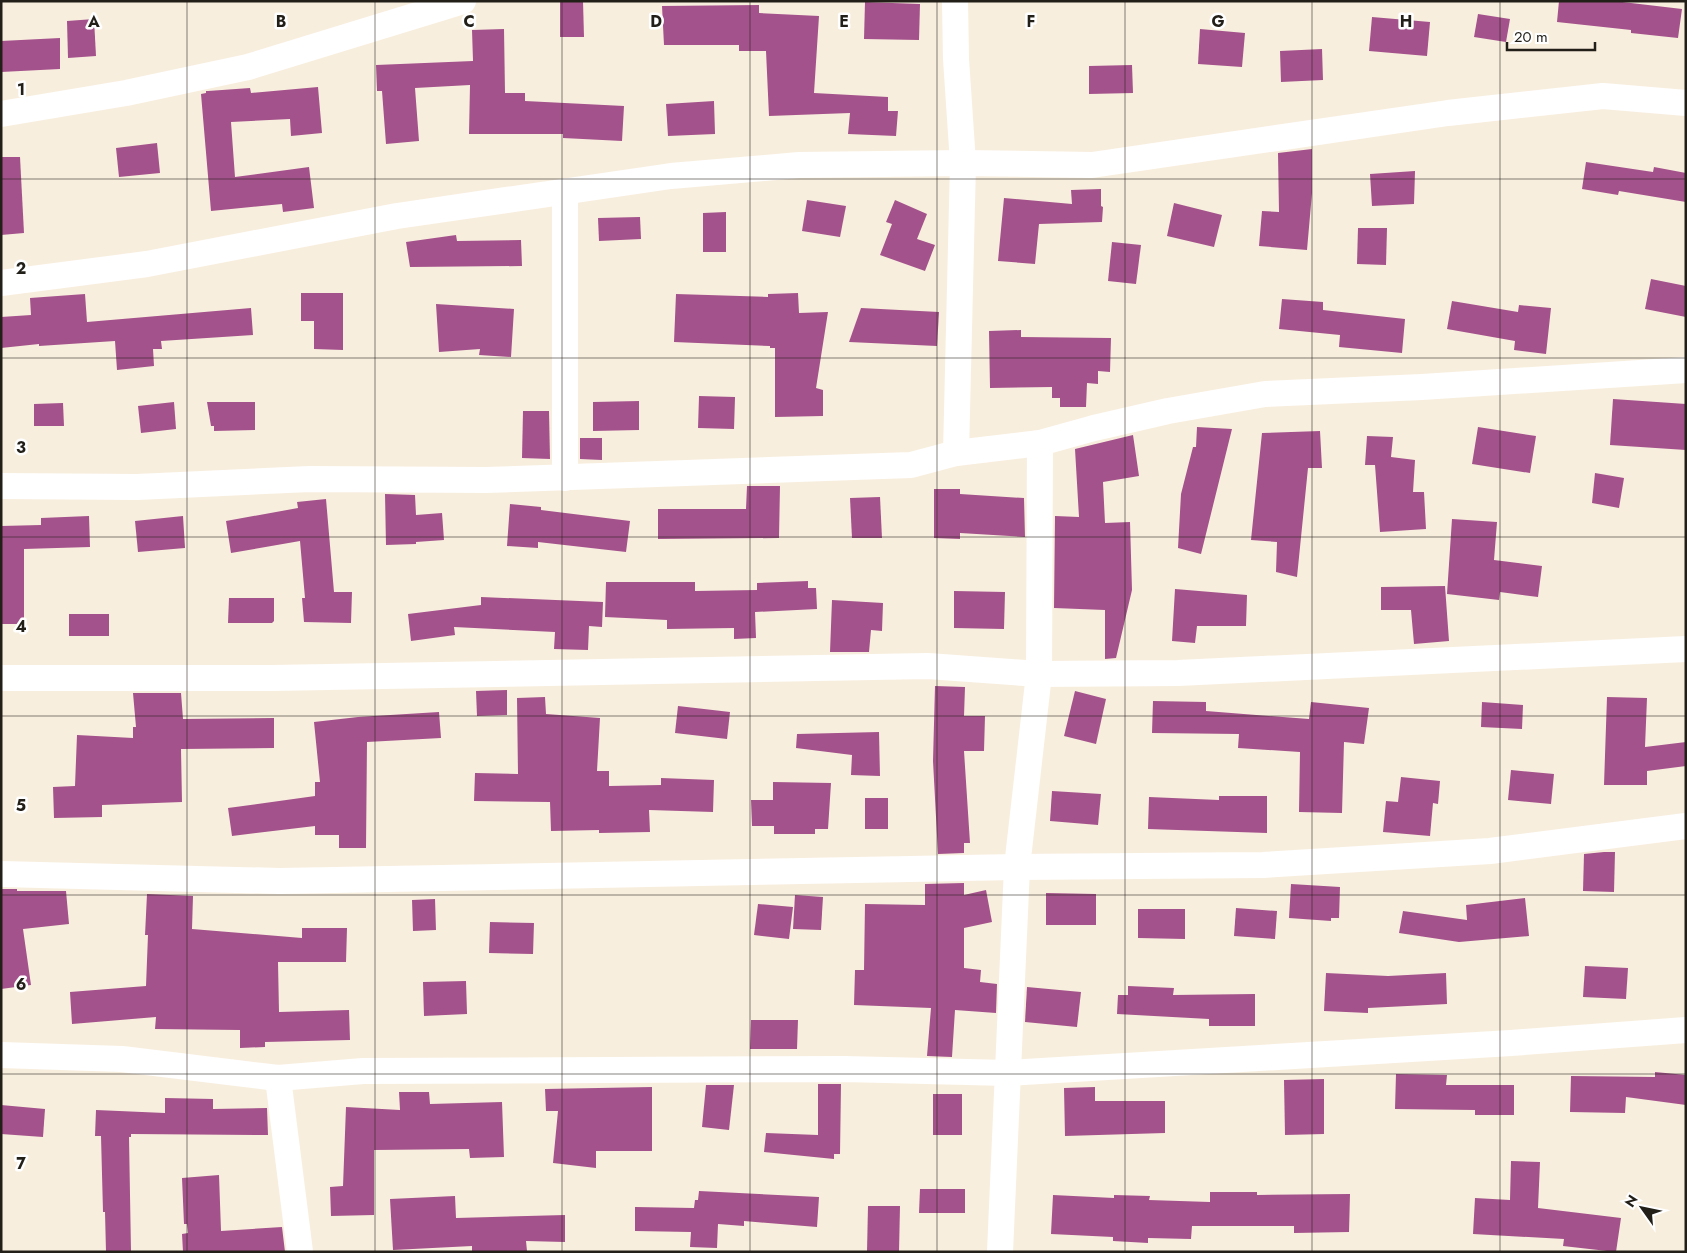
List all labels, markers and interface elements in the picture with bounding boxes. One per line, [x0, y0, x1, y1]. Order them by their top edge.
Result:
text: A [87, 10, 100, 33]
text: B [276, 10, 286, 33]
text: C [463, 10, 475, 33]
text: D [650, 10, 662, 33]
text: E [839, 10, 849, 33]
text: F [1027, 10, 1035, 33]
text: G [1211, 10, 1225, 33]
text: H [1400, 10, 1412, 33]
scale bar [1507, 20, 1594, 52]
text: 20 m [1514, 26, 1548, 48]
text: 1 [17, 78, 25, 101]
text: 2 [16, 257, 26, 280]
text: 3 [16, 436, 26, 459]
text: 4 [15, 615, 27, 638]
text: 5 [16, 794, 26, 817]
text: 6 [16, 973, 26, 996]
text: 7 [16, 1152, 26, 1175]
north arrow [1617, 1183, 1667, 1233]
text: N [1620, 1191, 1643, 1211]

